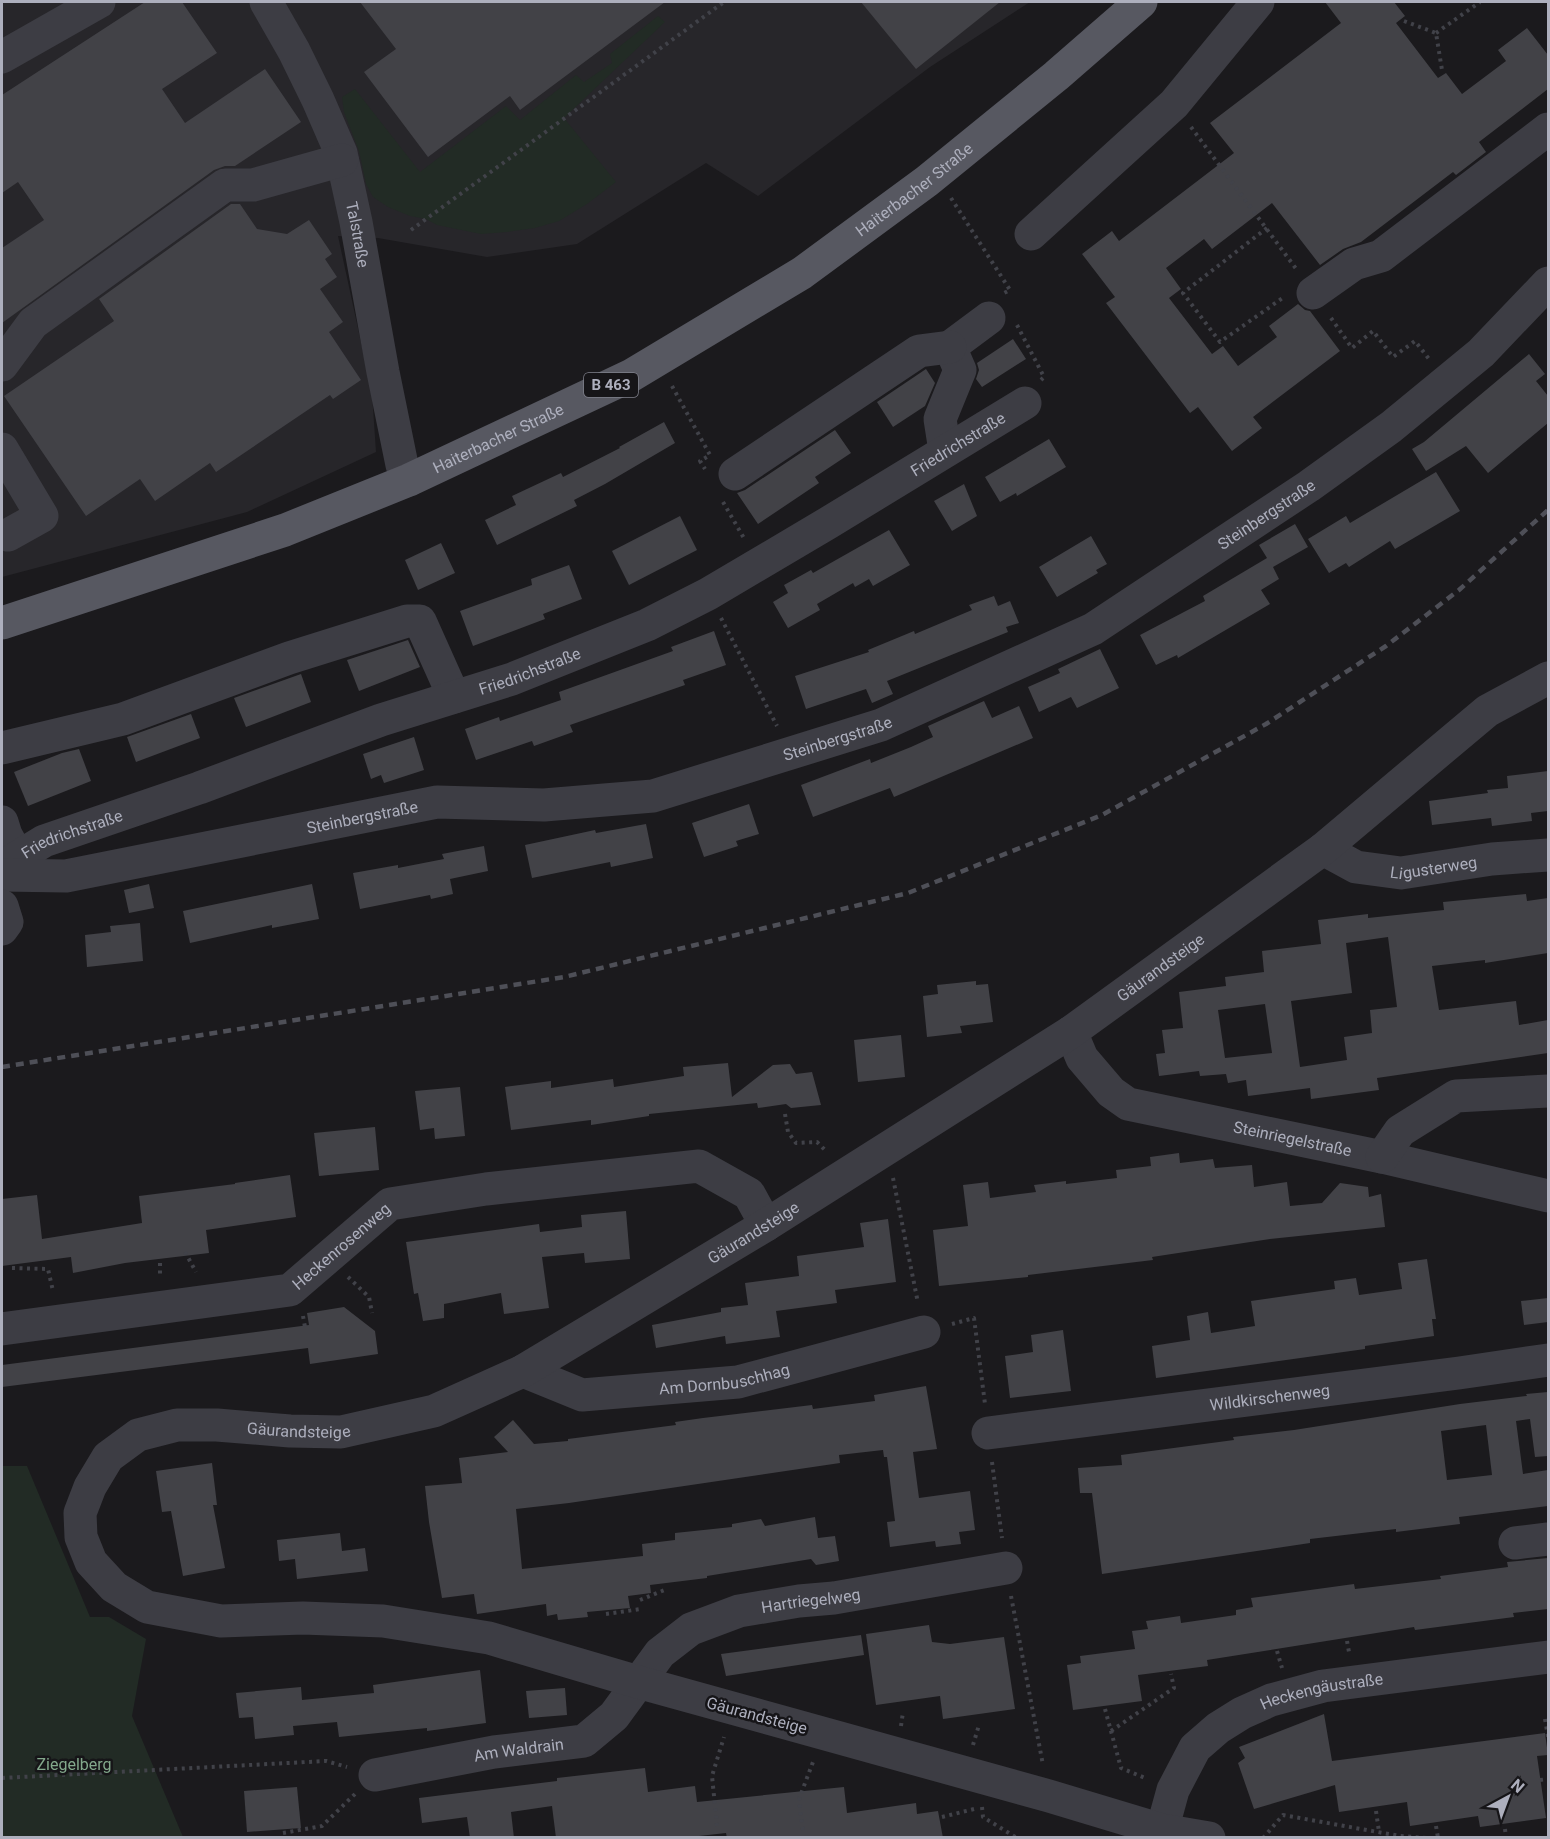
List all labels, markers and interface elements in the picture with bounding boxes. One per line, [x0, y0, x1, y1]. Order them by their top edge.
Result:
street label: Haiterbacher Straße [852, 139, 977, 240]
street label: Talstraße [342, 200, 373, 269]
road number: B 463 [584, 373, 638, 397]
street label: Haiterbacher Straße [430, 400, 567, 477]
street label: Friedrichstraße [907, 408, 1009, 480]
street label: Steinbergstraße [1214, 476, 1319, 554]
street label: Friedrichstraße [476, 644, 583, 699]
street label: Steinbergstraße [781, 712, 895, 765]
street label: Steinbergstraße [305, 797, 420, 838]
street label: Friedrichstraße [18, 806, 125, 863]
street label: Ligusterweg [1389, 852, 1478, 883]
street label: Gäurandsteige [1113, 930, 1208, 1006]
street label: Steinriegelstraße [1232, 1117, 1354, 1160]
street label: Gäurandsteige [704, 1198, 803, 1268]
street label: Heckenrosenweg [289, 1199, 394, 1294]
street label: Am Dornbuschhag [658, 1360, 792, 1399]
street label: Wildkirschenweg [1209, 1381, 1331, 1415]
street label: Gäurandsteige [246, 1418, 352, 1442]
street label: Hartriegelweg [760, 1585, 862, 1617]
street label: Heckengäustraße [1257, 1669, 1384, 1714]
street label: Gäurandsteige [704, 1693, 809, 1738]
street label: Am Waldrain [472, 1735, 565, 1766]
park label: Ziegelberg [36, 1755, 112, 1774]
north arrow [1478, 1767, 1538, 1827]
text: N [1507, 1775, 1528, 1797]

